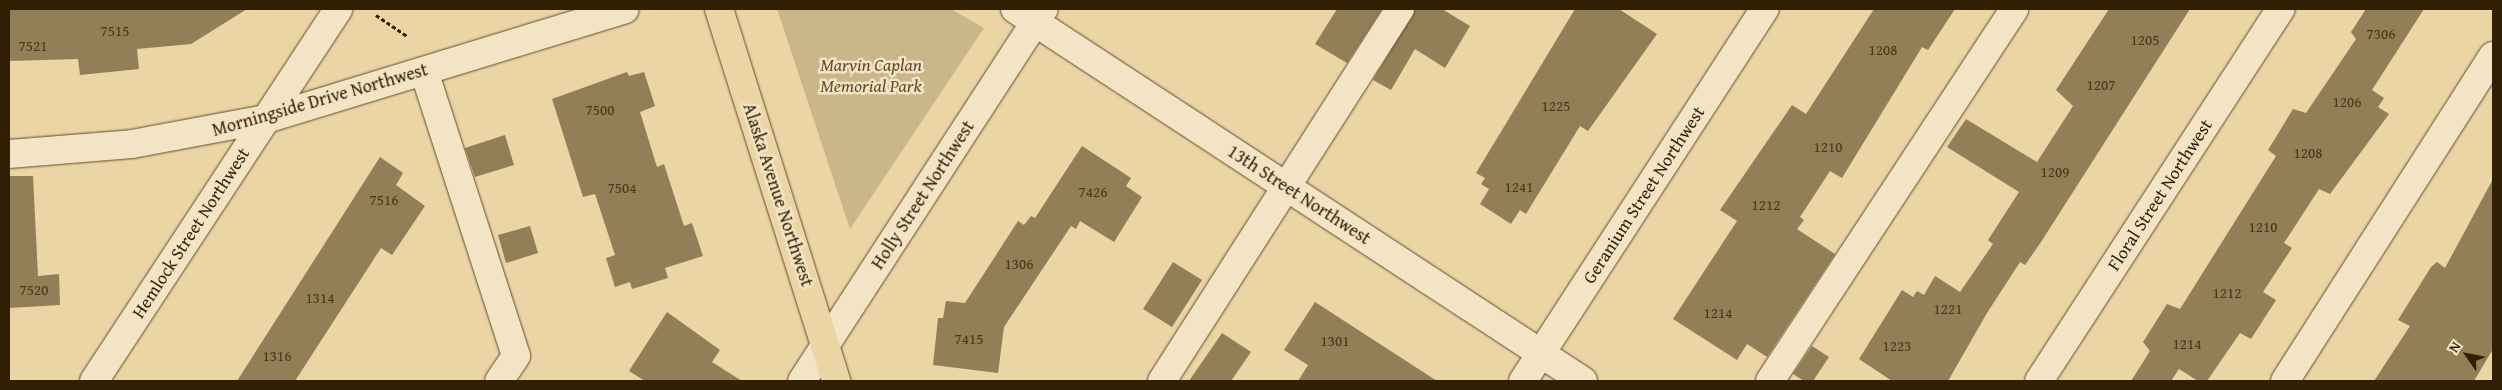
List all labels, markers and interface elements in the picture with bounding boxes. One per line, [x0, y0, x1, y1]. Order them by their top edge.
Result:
house number: 7515 [101, 22, 129, 40]
house number: 7306 [2367, 25, 2395, 43]
house number: 1205 [2131, 31, 2159, 49]
house number: 7521 [19, 37, 47, 55]
house number: 1208 [1869, 41, 1897, 59]
park label: Marvin Caplan Memorial Park [820, 55, 922, 98]
street label: Morningside Drive Northwest [210, 59, 430, 141]
house number: 1207 [2087, 76, 2115, 94]
house number: 1206 [2333, 93, 2361, 111]
house number: 1225 [1542, 97, 1570, 115]
house number: 7500 [586, 101, 614, 119]
street label: Alaska Avenue Northwest [738, 101, 818, 289]
street label: Geranium Street Northwest [1579, 102, 1709, 288]
street label: Floral Street Northwest [2103, 115, 2217, 275]
street label: Holly Street Northwest [867, 117, 979, 273]
house number: 1210 [1814, 138, 1842, 156]
street label: 13th Street Northwest [1223, 141, 1375, 249]
street label: Hemlock Street Northwest [128, 144, 254, 322]
house number: 1208 [2294, 144, 2322, 162]
house number: 1209 [2041, 163, 2069, 181]
house number: 1241 [1505, 178, 1533, 196]
house number: 7504 [608, 179, 636, 197]
house number: 7426 [1079, 183, 1107, 201]
house number: 7516 [370, 191, 398, 209]
house number: 1212 [1752, 196, 1780, 214]
house number: 1210 [2249, 218, 2277, 236]
house number: 1306 [1005, 255, 1033, 273]
house number: 7520 [20, 281, 48, 299]
house number: 1212 [2213, 284, 2241, 302]
house number: 1314 [306, 289, 334, 307]
house number: 1221 [1934, 300, 1962, 318]
house number: 1214 [1704, 304, 1732, 322]
house number: 7415 [955, 330, 983, 348]
north arrow [2442, 330, 2492, 380]
house number: 1301 [1321, 332, 1349, 350]
house number: 1214 [2173, 335, 2201, 353]
house number: 1223 [1883, 337, 1911, 355]
text: N [2443, 337, 2465, 356]
house number: 1316 [263, 347, 291, 365]

